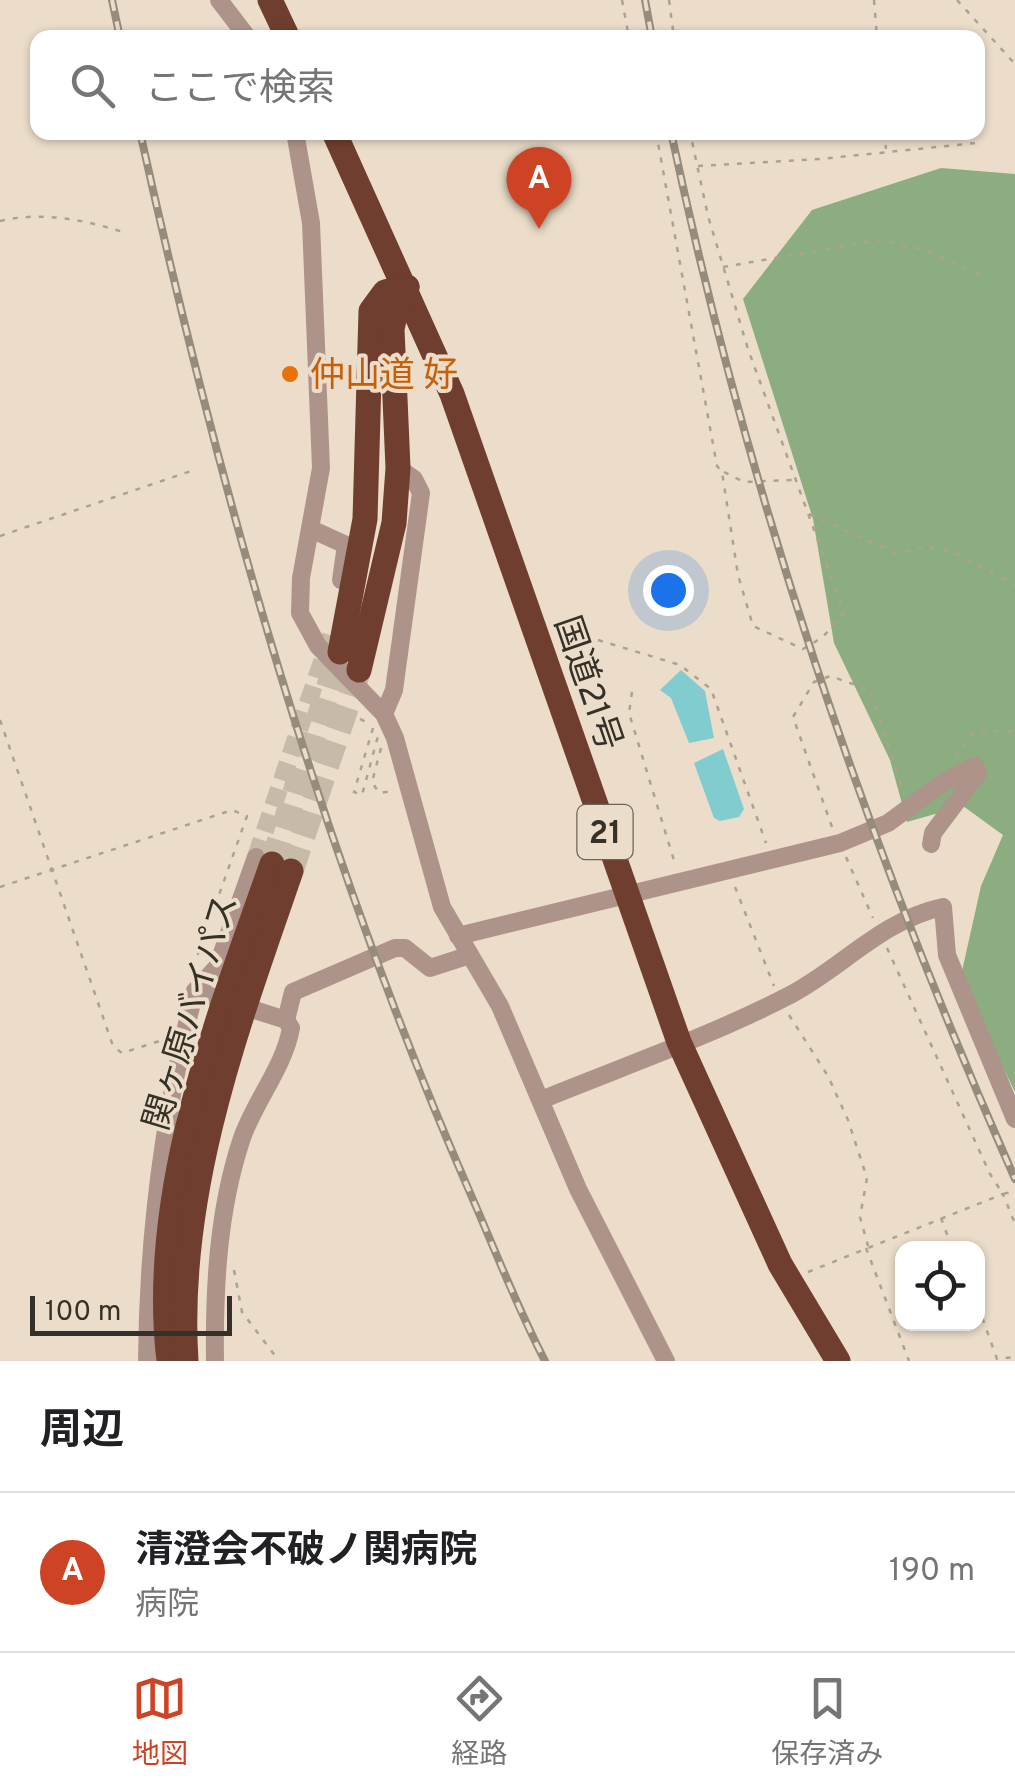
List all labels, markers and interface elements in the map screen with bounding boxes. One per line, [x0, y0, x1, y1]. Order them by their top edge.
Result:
search box [30, 30, 985, 140]
icon: search [65, 58, 120, 113]
text: ここで検索 [145, 66, 335, 115]
pin: A [506, 146, 572, 229]
place label: 仲山道 好 [310, 355, 458, 399]
marker: 仲山道 好 [279, 363, 301, 385]
your location [643, 565, 694, 616]
street label: 国道21号 [543, 611, 630, 757]
road number: 21 [578, 805, 632, 859]
street label: 関ヶ原バイパス [136, 890, 250, 1136]
map controls [895, 1241, 985, 1331]
button: locate [895, 1241, 985, 1331]
scale bar [30, 1291, 232, 1336]
text: 100 m [45, 1295, 121, 1331]
text: 周辺 [40, 1406, 124, 1459]
text: 清澄会不破ノ関病院 [135, 1528, 477, 1577]
text: A [61, 1552, 84, 1592]
text: 190 m [889, 1552, 975, 1592]
text: 病院 [135, 1586, 199, 1626]
tab: 地図 [132, 1671, 188, 1774]
tab: 経路 [451, 1671, 507, 1774]
tab: 保存済み [771, 1671, 883, 1774]

